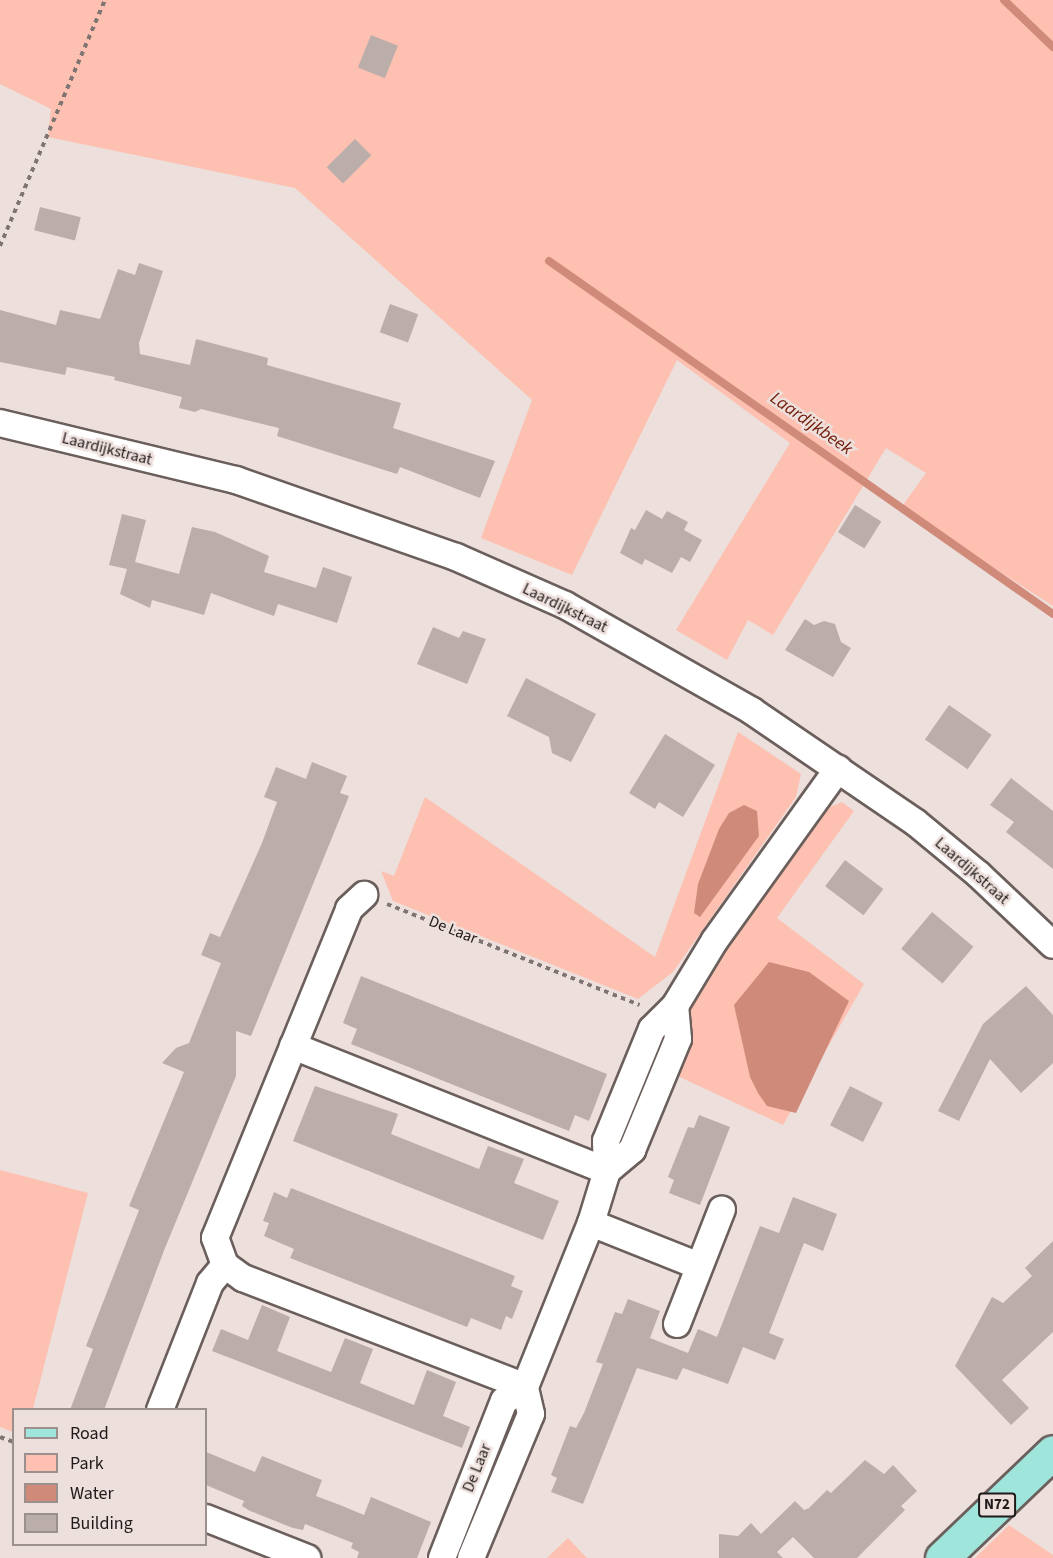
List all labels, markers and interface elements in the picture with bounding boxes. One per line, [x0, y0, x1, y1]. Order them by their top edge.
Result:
water label: Laardijkbeek [766, 388, 856, 460]
street label: Laardijkstraat [60, 429, 154, 469]
street label: Laardijkstraat [519, 579, 611, 637]
street label: Laardijkstraat [931, 833, 1013, 909]
street label: De Laar [426, 912, 480, 948]
legend [12, 1408, 207, 1546]
text: Road [70, 1421, 109, 1446]
street label: De Laar [459, 1441, 495, 1495]
text: Park [70, 1451, 104, 1476]
text: Water [70, 1481, 114, 1506]
road number: N72 [978, 1493, 1016, 1517]
text: Building [70, 1511, 133, 1536]

